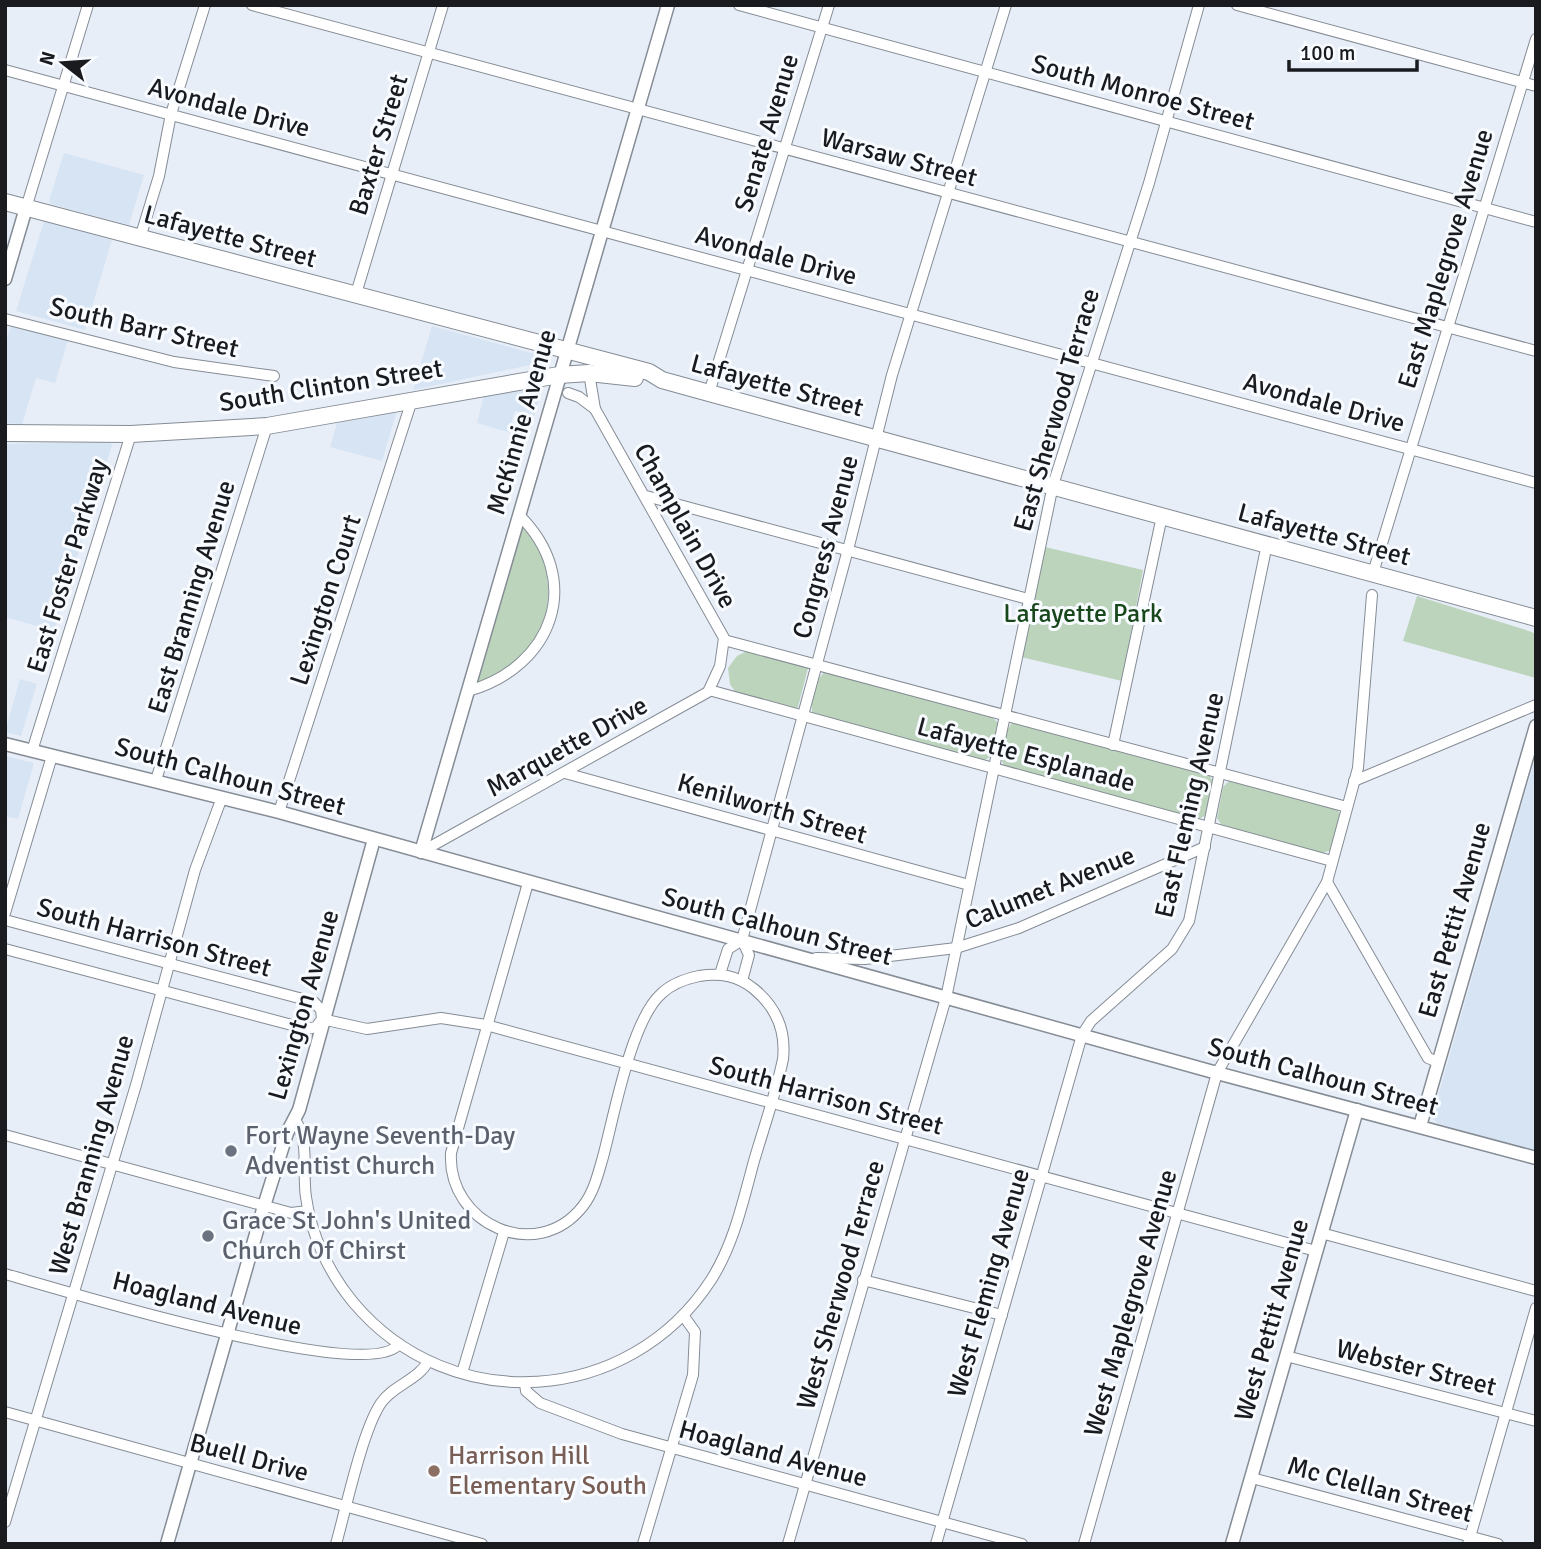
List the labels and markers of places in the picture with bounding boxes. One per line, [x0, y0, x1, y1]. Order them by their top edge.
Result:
place label: Fort Wayne Seventh-Day Adventist Church [245, 1120, 515, 1182]
marker: Fort Wayne Seventh-Day Adventist Church [223, 1143, 239, 1159]
place label: Grace St John's United Church Of Chirst [222, 1205, 471, 1267]
marker: Grace St John's United Church Of Chirst [200, 1228, 216, 1244]
place label: Harrison Hill Elementary South [448, 1440, 647, 1502]
marker: Harrison Hill Elementary South [426, 1463, 442, 1479]

